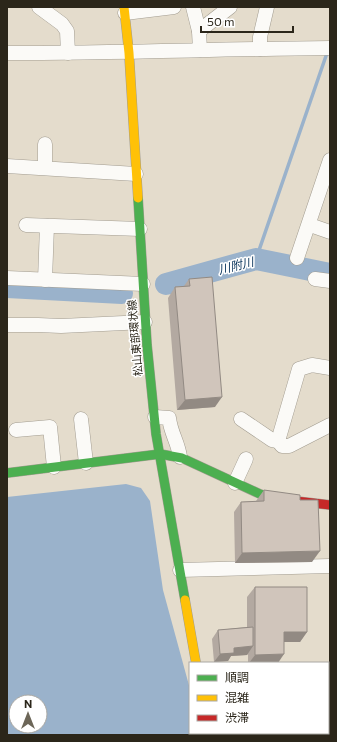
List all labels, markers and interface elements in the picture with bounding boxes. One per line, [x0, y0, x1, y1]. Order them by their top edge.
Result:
scale bar [201, 8, 293, 34]
text: 50 m [207, 14, 235, 28]
water label: 川附川 [217, 253, 257, 276]
street label: 松山東部環状線 [125, 299, 144, 377]
legend [189, 662, 329, 734]
text: 順調 [225, 670, 249, 684]
text: 混雑 [225, 690, 249, 704]
north arrow [8, 694, 48, 734]
text: N [24, 697, 32, 710]
text: 渋滞 [225, 710, 249, 724]

